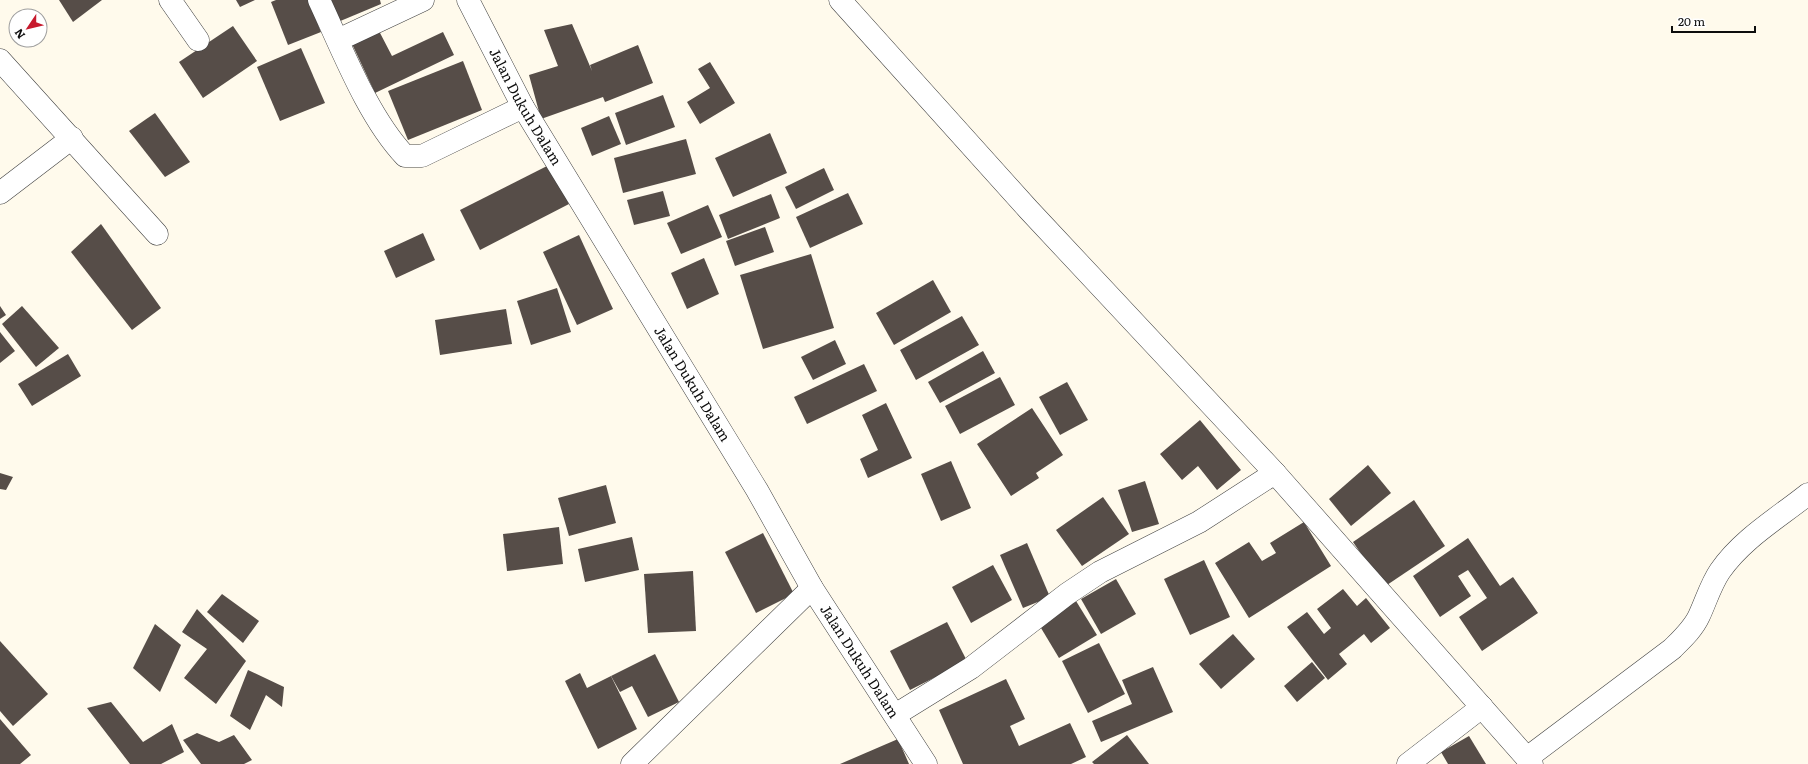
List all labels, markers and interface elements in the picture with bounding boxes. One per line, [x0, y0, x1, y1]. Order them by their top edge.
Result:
north arrow [8, 8, 48, 48]
scale bar [1672, 8, 1755, 34]
text: 20 m [1678, 12, 1705, 30]
text: N [10, 26, 28, 43]
street label: Jalan Dukuh Dalam [485, 44, 567, 169]
street label: Jalan Dukuh Dalam [650, 322, 736, 445]
street label: Jalan Dukuh Dalam [816, 600, 905, 722]

